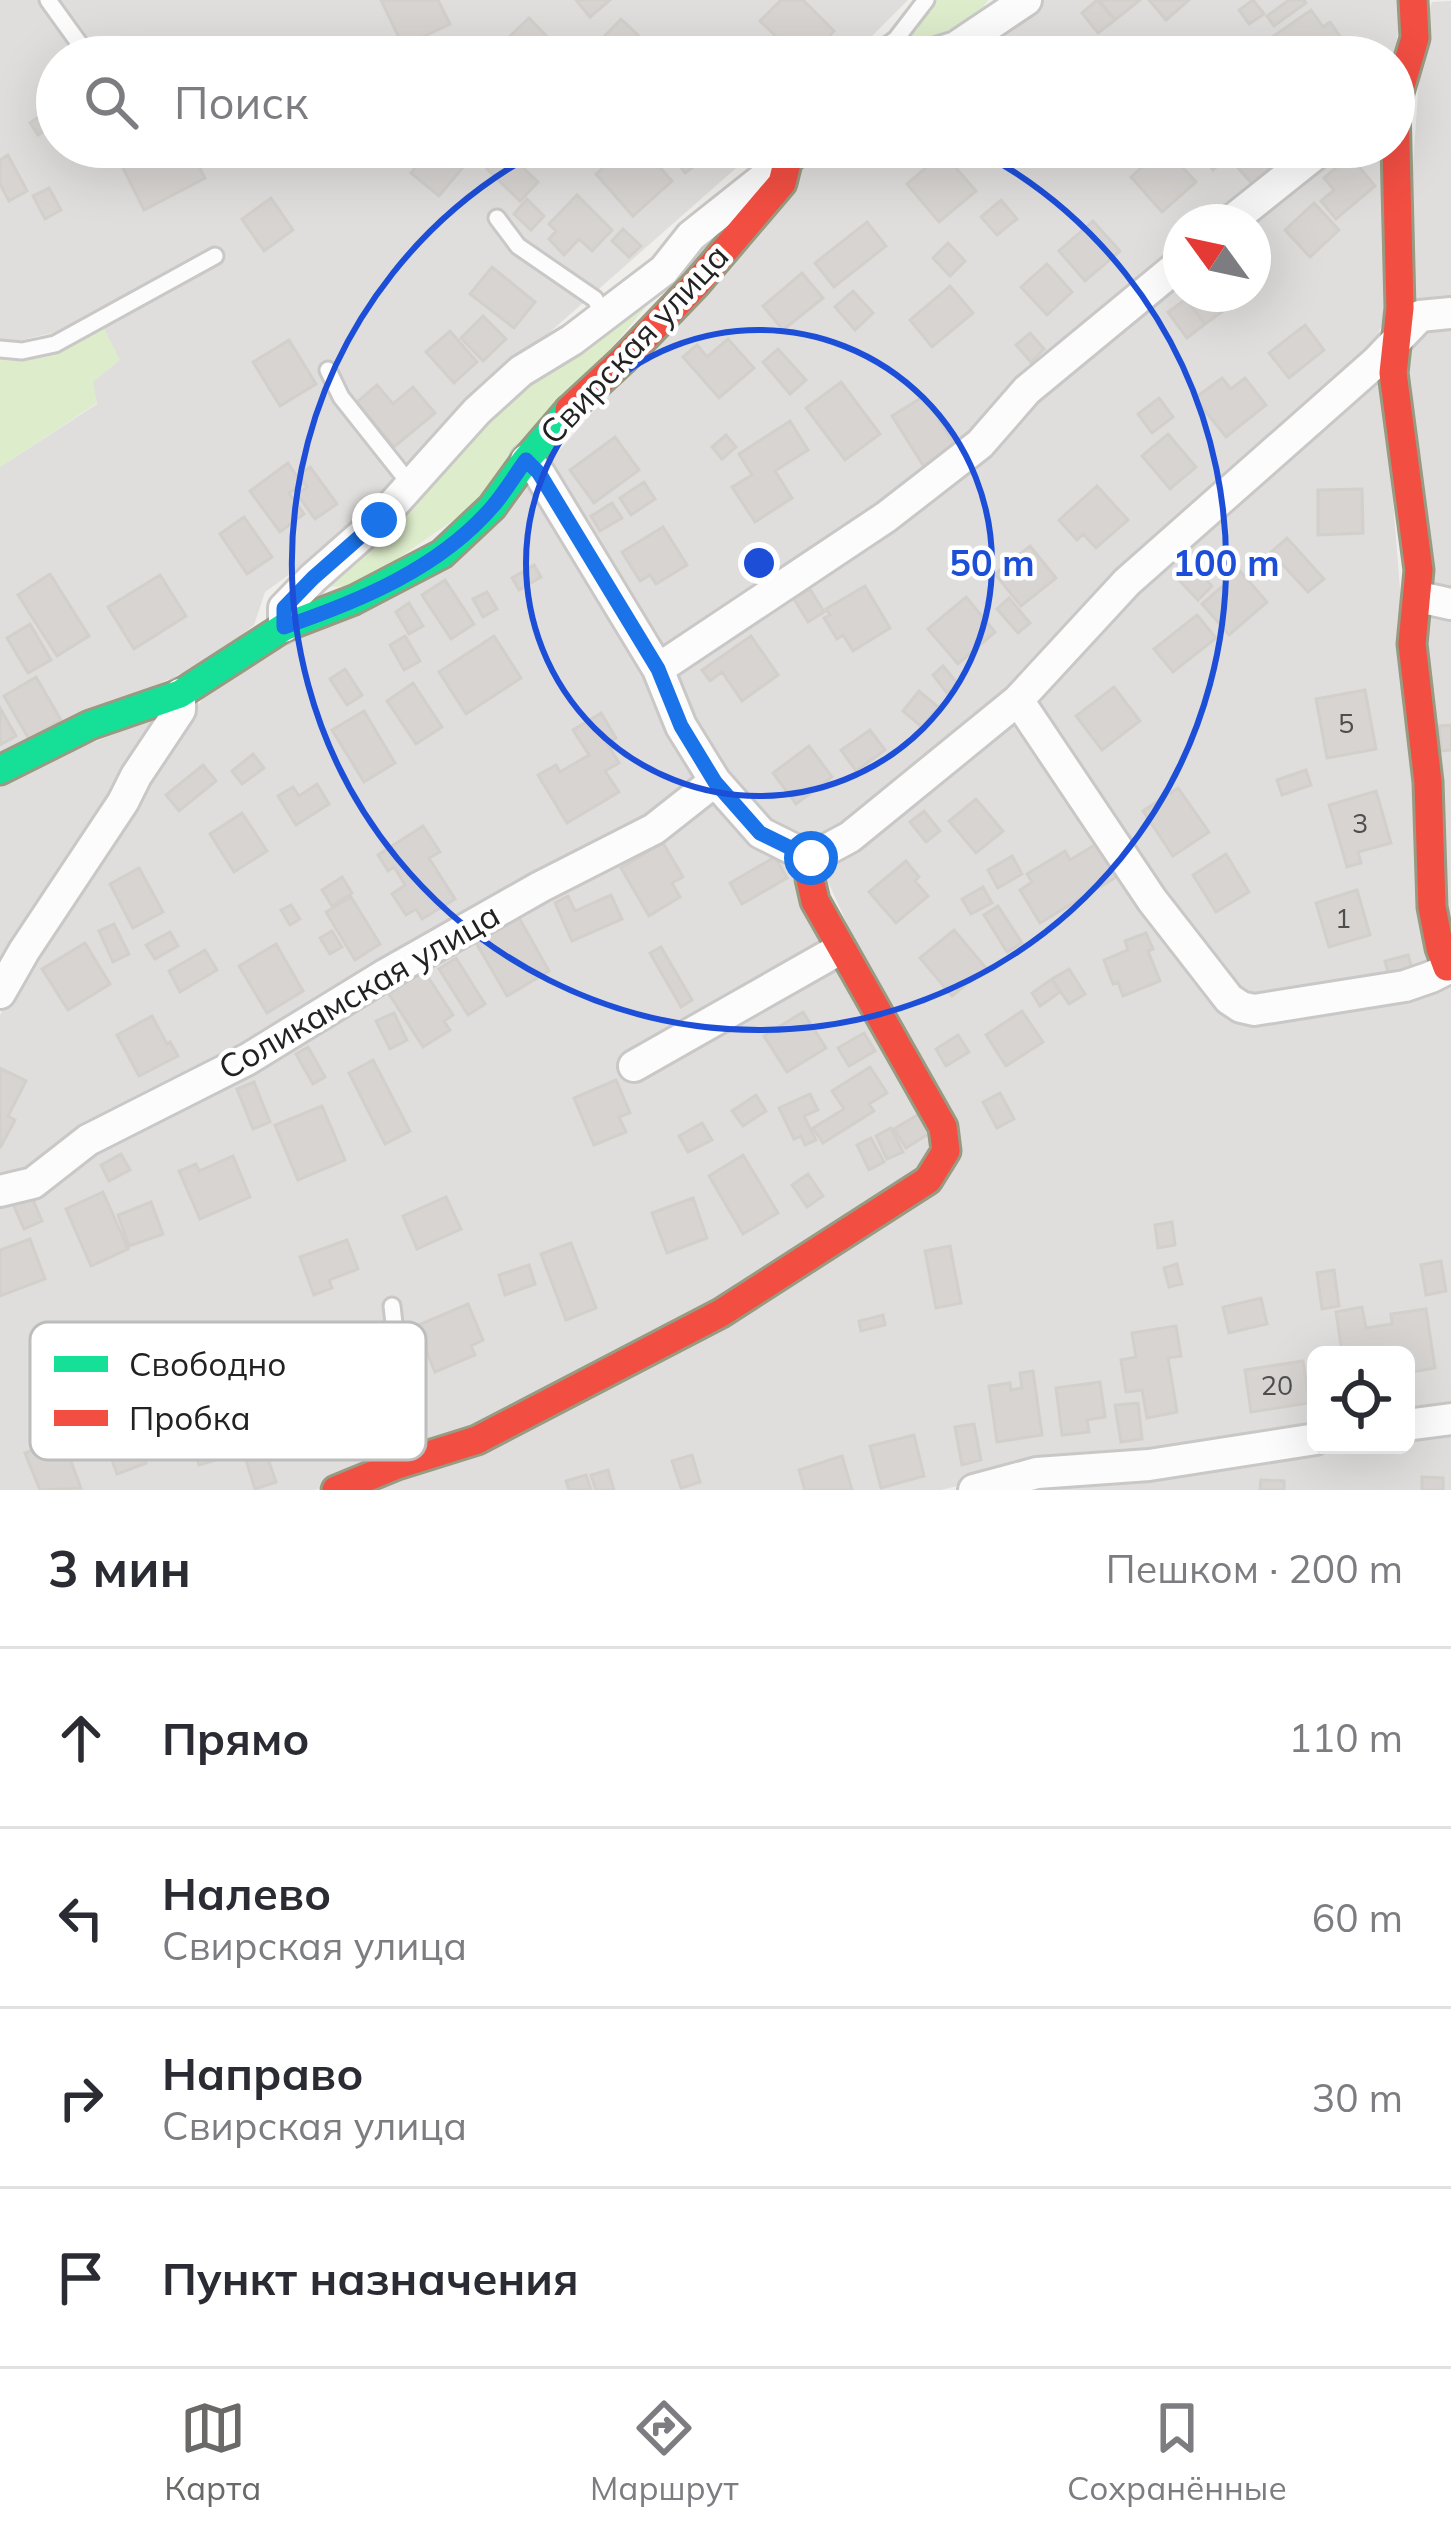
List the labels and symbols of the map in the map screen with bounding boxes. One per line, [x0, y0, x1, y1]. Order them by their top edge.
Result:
north arrow [1163, 204, 1271, 312]
street label: Свирская улица [531, 235, 737, 452]
route end [352, 493, 406, 547]
text: 50 m [949, 540, 1035, 585]
text: 100 m [1172, 540, 1280, 585]
centre of rings [738, 542, 780, 584]
house number: 5 [1338, 706, 1354, 740]
house number: 3 [1352, 806, 1368, 840]
route start [784, 831, 838, 885]
street label: Соликамская улица [211, 893, 507, 1088]
house number: 1 [1335, 901, 1351, 935]
legend [30, 1322, 426, 1460]
text: Свободно [129, 1343, 287, 1384]
house number: 20 [1261, 1368, 1293, 1402]
text: Пробка [129, 1397, 251, 1438]

